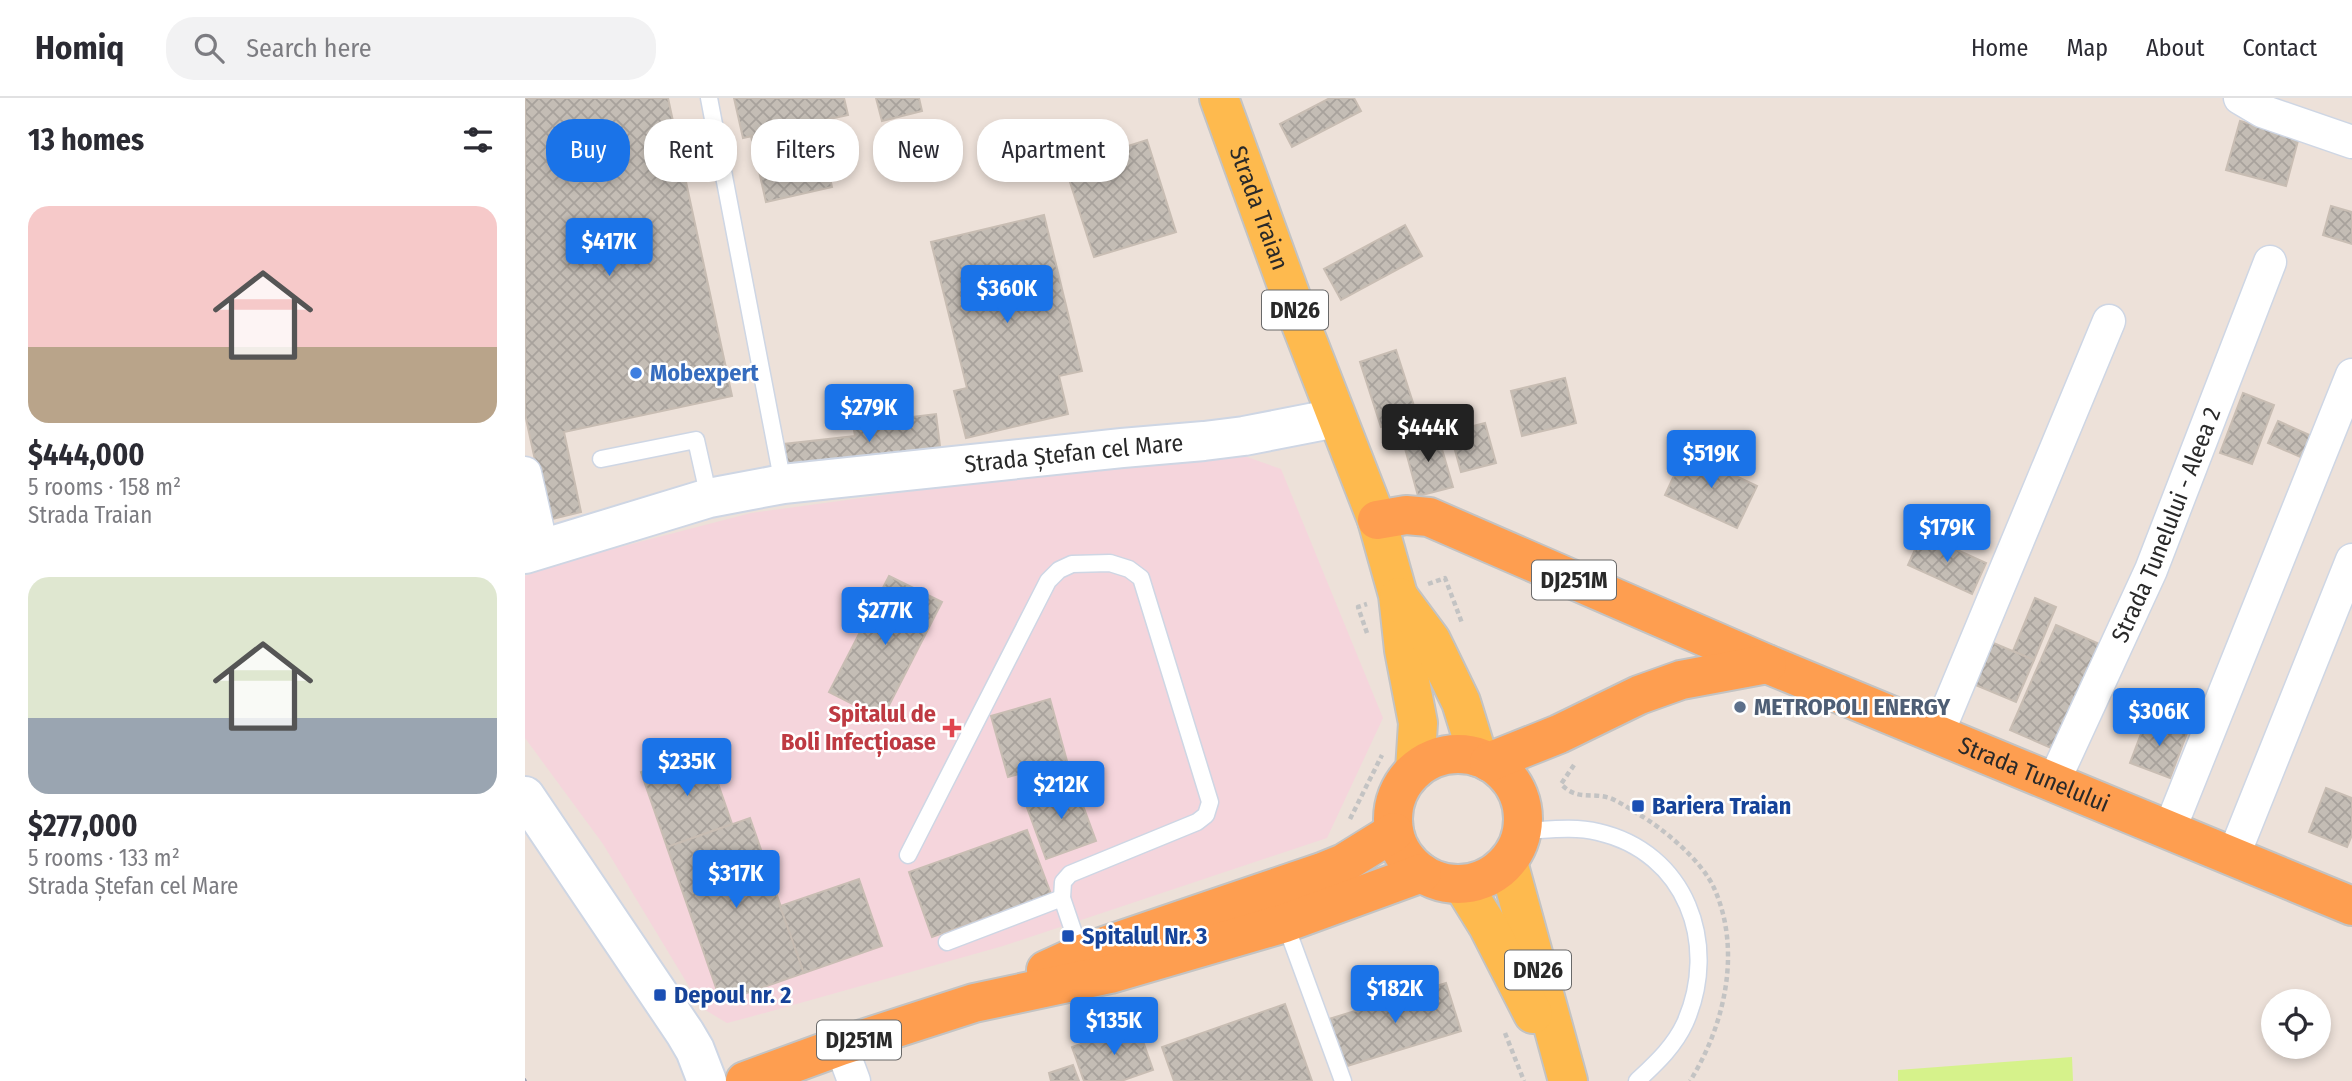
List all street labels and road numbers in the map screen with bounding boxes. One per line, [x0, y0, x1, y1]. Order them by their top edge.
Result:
street label: Strada Traian [1224, 142, 1294, 274]
road number: DN26 [1262, 290, 1328, 330]
street label: Strada Tunelului - Aleea 2 [2106, 404, 2226, 647]
street label: Strada Ștefan cel Mare [963, 429, 1184, 479]
road number: DJ251M [1532, 560, 1616, 600]
street label: Strada Tunelului [1954, 731, 2113, 818]
road number: DN26 [1505, 950, 1571, 990]
road number: DJ251M [817, 1021, 901, 1060]

